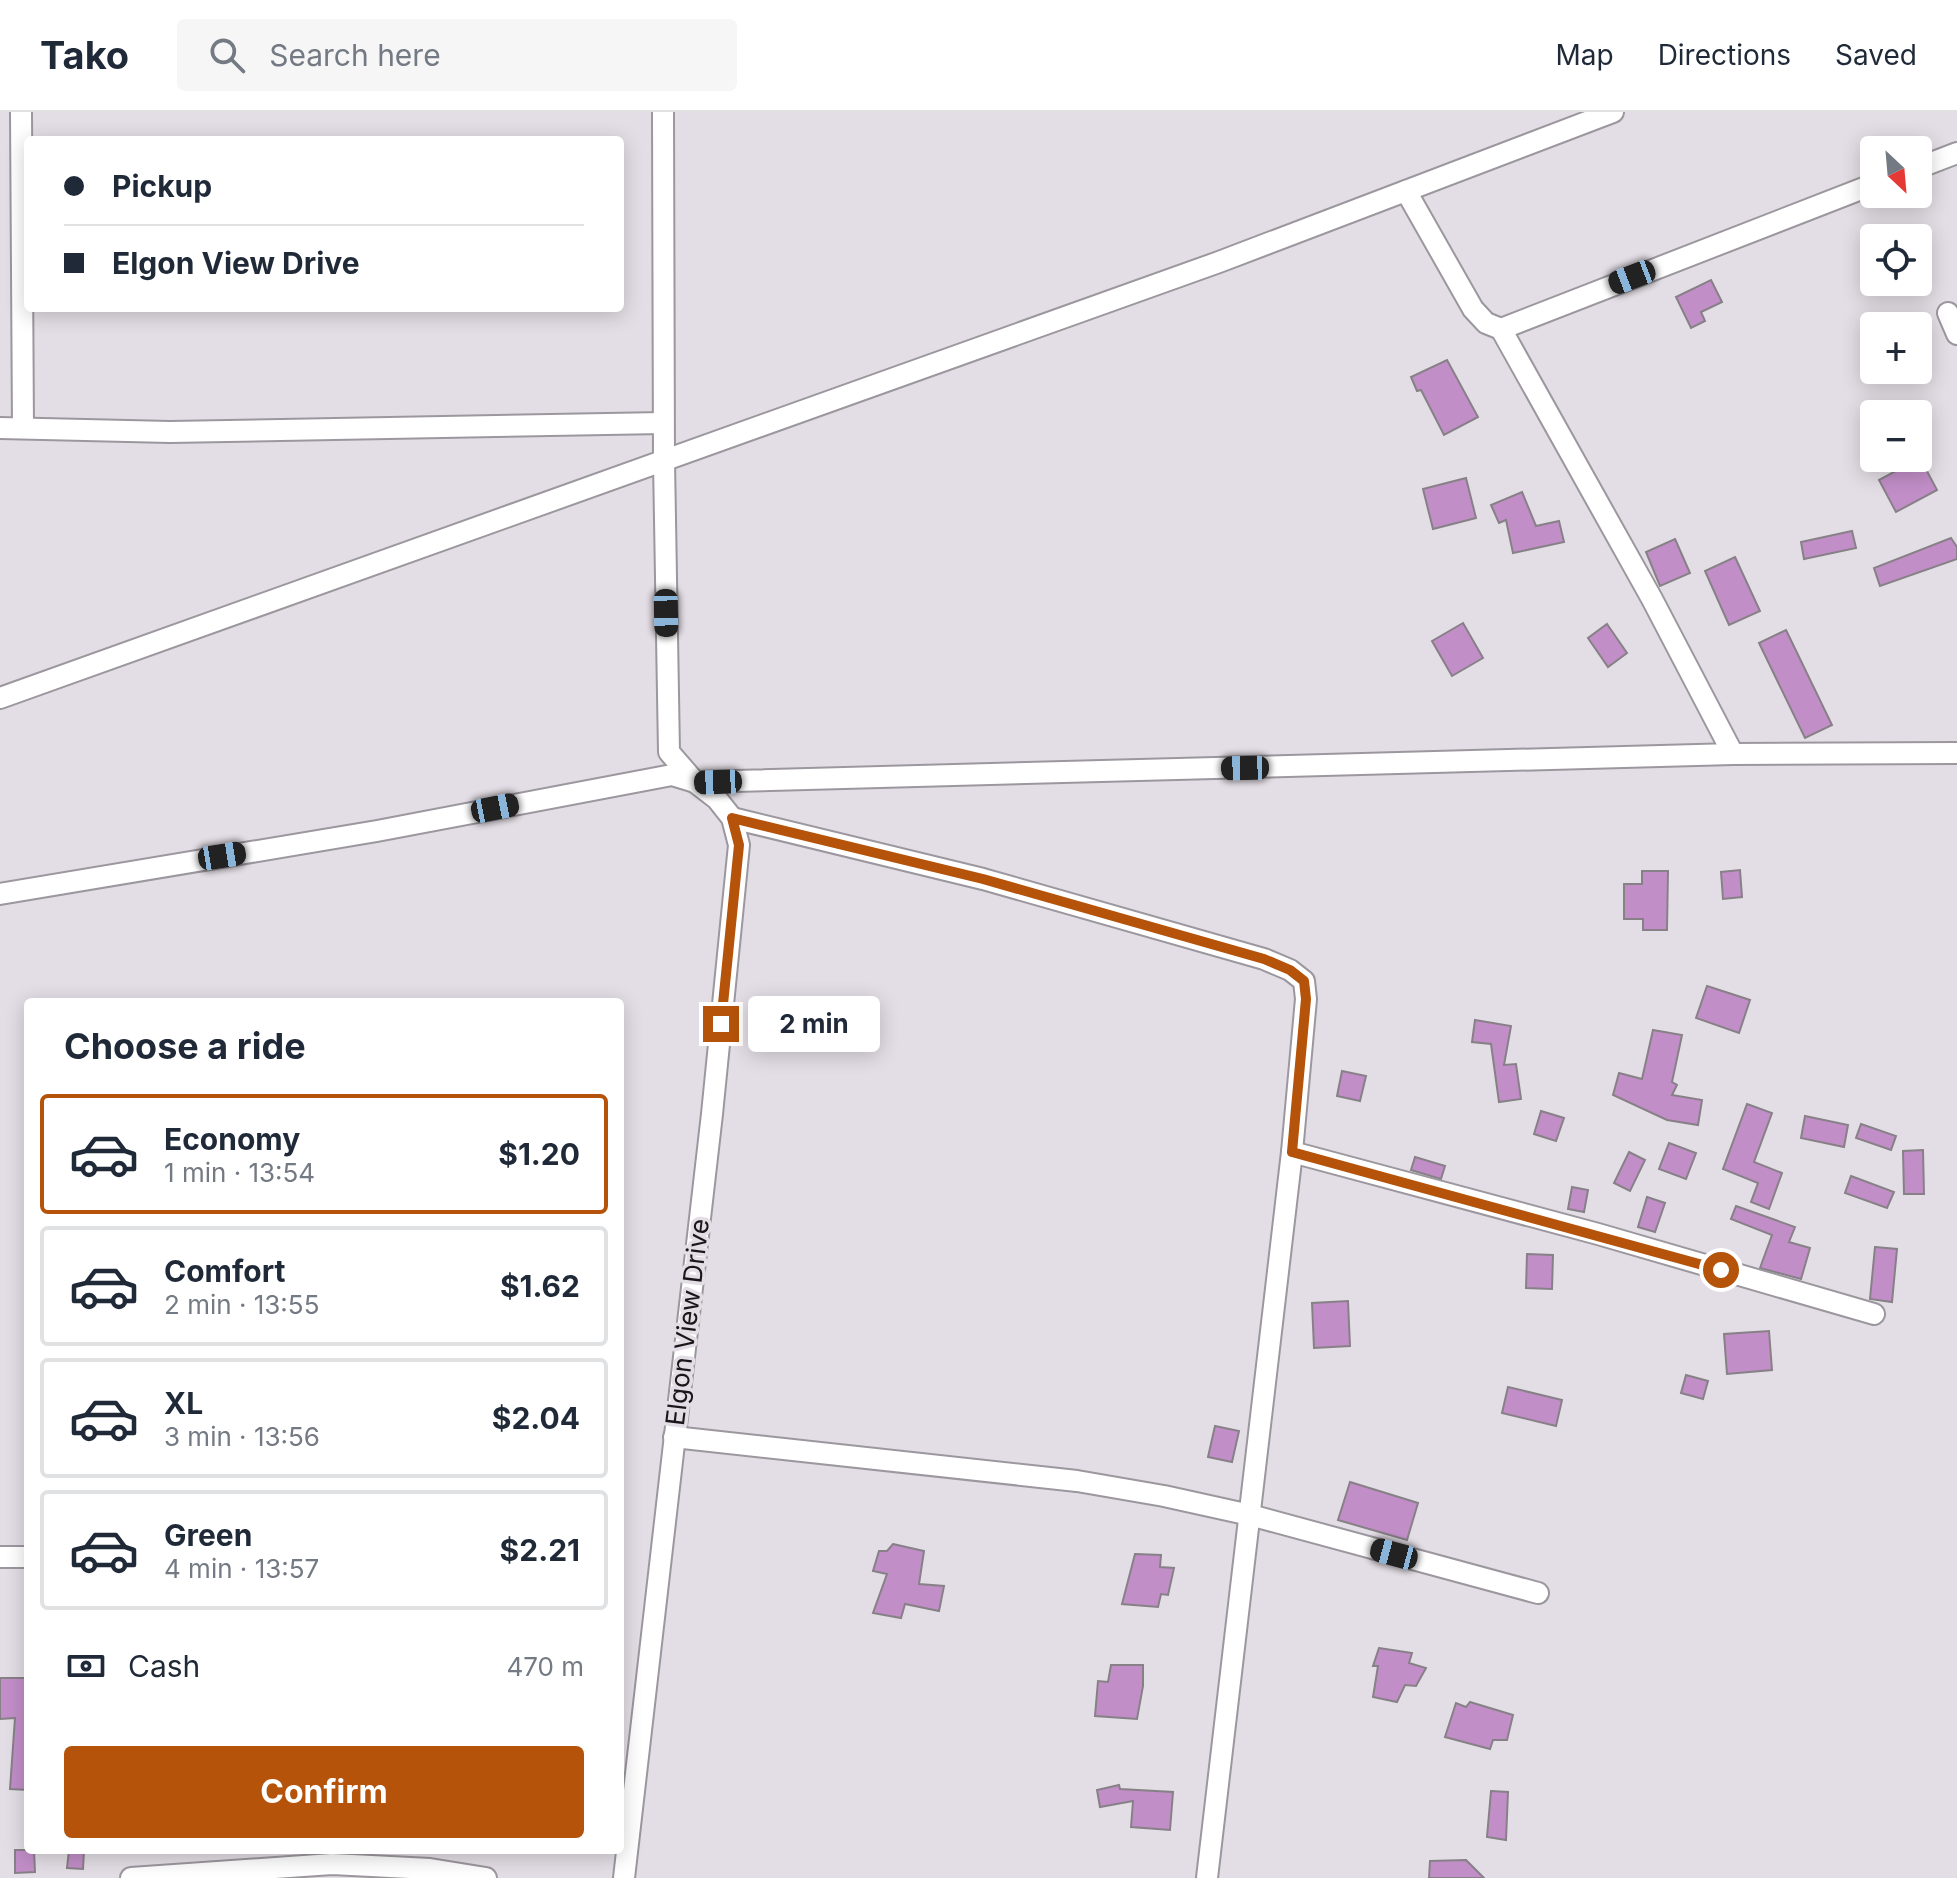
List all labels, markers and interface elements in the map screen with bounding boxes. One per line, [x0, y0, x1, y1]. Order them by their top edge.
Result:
search box [177, 19, 737, 91]
text: Tako [40, 32, 129, 78]
icon: search [205, 33, 249, 77]
text: Search here [269, 37, 441, 73]
text: Map [1555, 38, 1614, 72]
text: Directions [1658, 38, 1791, 72]
text: Saved [1835, 38, 1917, 72]
north arrow [1860, 136, 1932, 208]
map controls [1860, 136, 1932, 472]
text: Pickup [112, 168, 212, 204]
button: locate [1860, 224, 1932, 296]
text: Elgon View Drive [112, 245, 360, 281]
car [1605, 257, 1659, 297]
button: + [1860, 312, 1932, 384]
button: − [1860, 400, 1932, 472]
car [654, 589, 678, 637]
car [1221, 756, 1269, 780]
car [694, 769, 742, 795]
car [469, 792, 521, 824]
car [196, 840, 248, 872]
callout: 2 min [749, 996, 881, 1052]
route end [703, 1006, 739, 1042]
text: 2 min [779, 1008, 849, 1039]
text: Choose a ride [64, 1024, 306, 1068]
icon: car [68, 1118, 140, 1190]
text: Economy [164, 1121, 300, 1157]
text: $1.20 [498, 1136, 580, 1172]
text: 1 min · 13:54 [164, 1157, 315, 1188]
street label: Elgon View Drive [659, 1217, 715, 1427]
icon: car [68, 1250, 140, 1322]
route start [1703, 1252, 1739, 1288]
text: Comfort [164, 1253, 285, 1289]
text: $1.62 [500, 1268, 580, 1304]
text: 2 min · 13:55 [164, 1289, 319, 1320]
icon: car [68, 1382, 140, 1454]
text: XL [164, 1385, 203, 1421]
text: $2.04 [492, 1400, 580, 1436]
text: 3 min · 13:56 [164, 1421, 320, 1452]
icon: car [68, 1514, 140, 1586]
text: Green [164, 1517, 252, 1553]
text: $2.21 [500, 1532, 580, 1568]
car [1368, 1536, 1420, 1572]
text: 4 min · 13:57 [164, 1553, 319, 1584]
icon: cash [64, 1644, 108, 1688]
text: Cash [128, 1648, 200, 1684]
text: 470 m [506, 1651, 584, 1682]
button: Confirm [64, 1746, 584, 1838]

